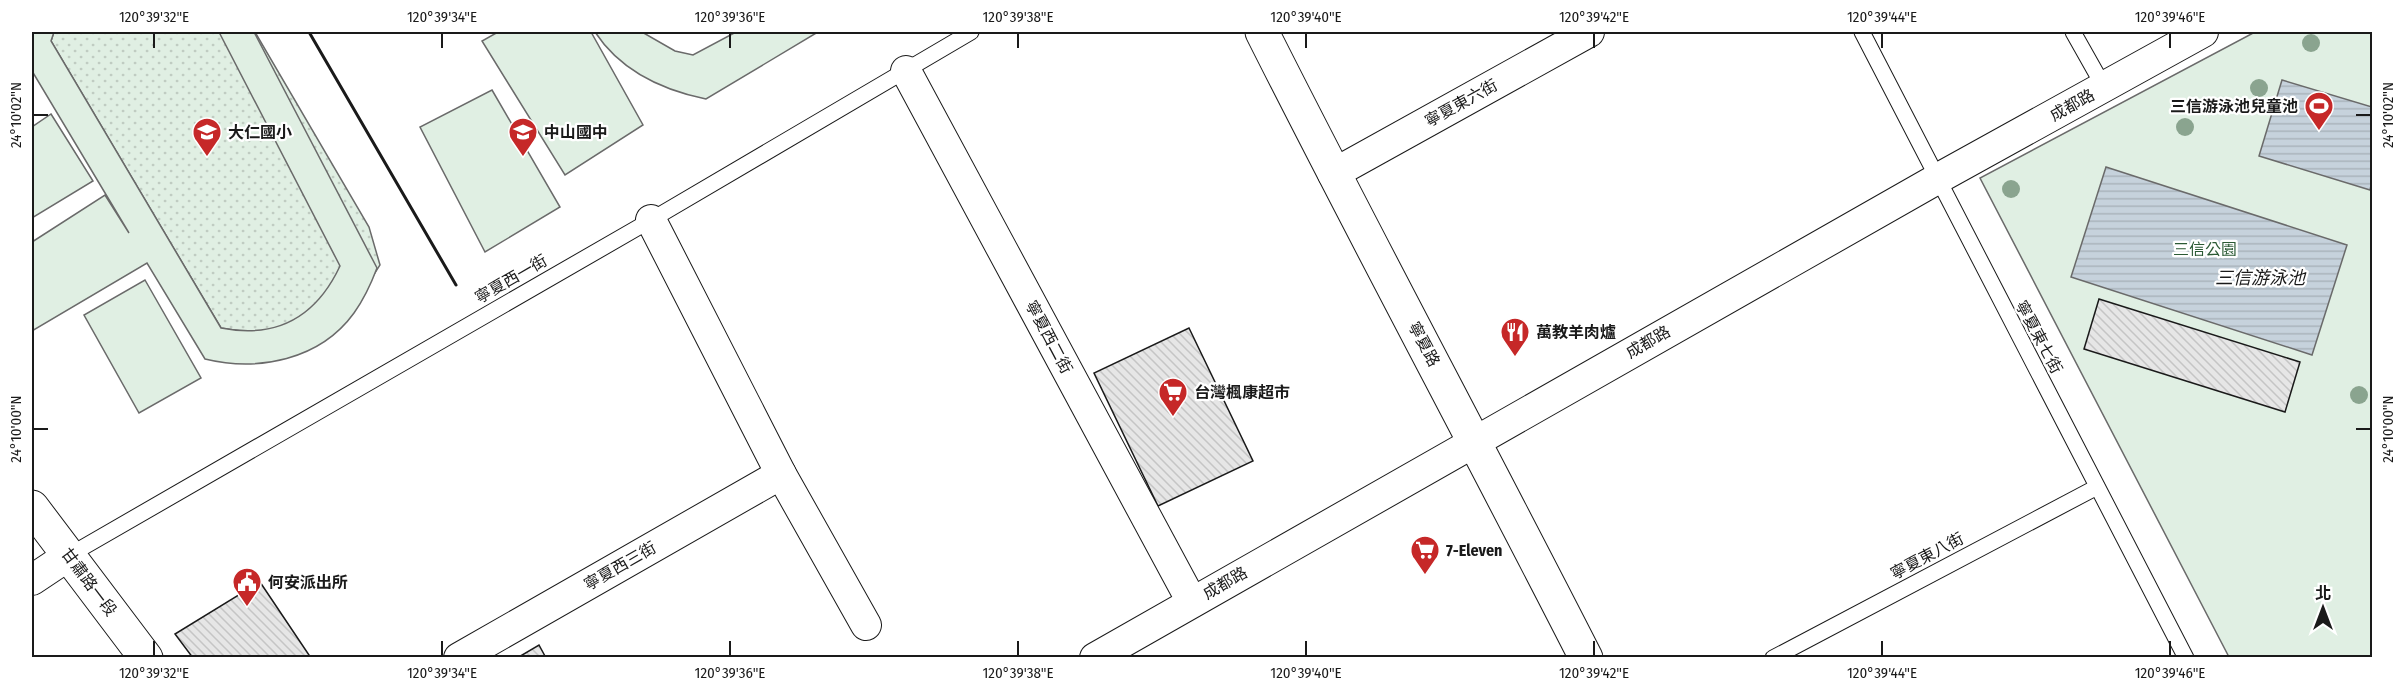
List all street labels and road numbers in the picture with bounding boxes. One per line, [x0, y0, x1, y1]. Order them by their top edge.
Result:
street label: 寧夏東六街 [1421, 75, 1501, 131]
street label: 成都路 [2046, 85, 2098, 125]
street label: 寧夏西一街 [472, 251, 550, 307]
street label: 寧夏西二街 [1022, 297, 1076, 377]
street label: 寧夏東七街 [2012, 297, 2066, 377]
street label: 寧夏路 [1404, 318, 1444, 370]
street label: 成都路 [1622, 322, 1674, 362]
street label: 寧夏東八街 [1887, 529, 1967, 583]
street label: 寧夏西三街 [581, 538, 659, 594]
street label: 甘肅路一段 [57, 544, 121, 620]
street label: 成都路 [1199, 563, 1251, 603]

